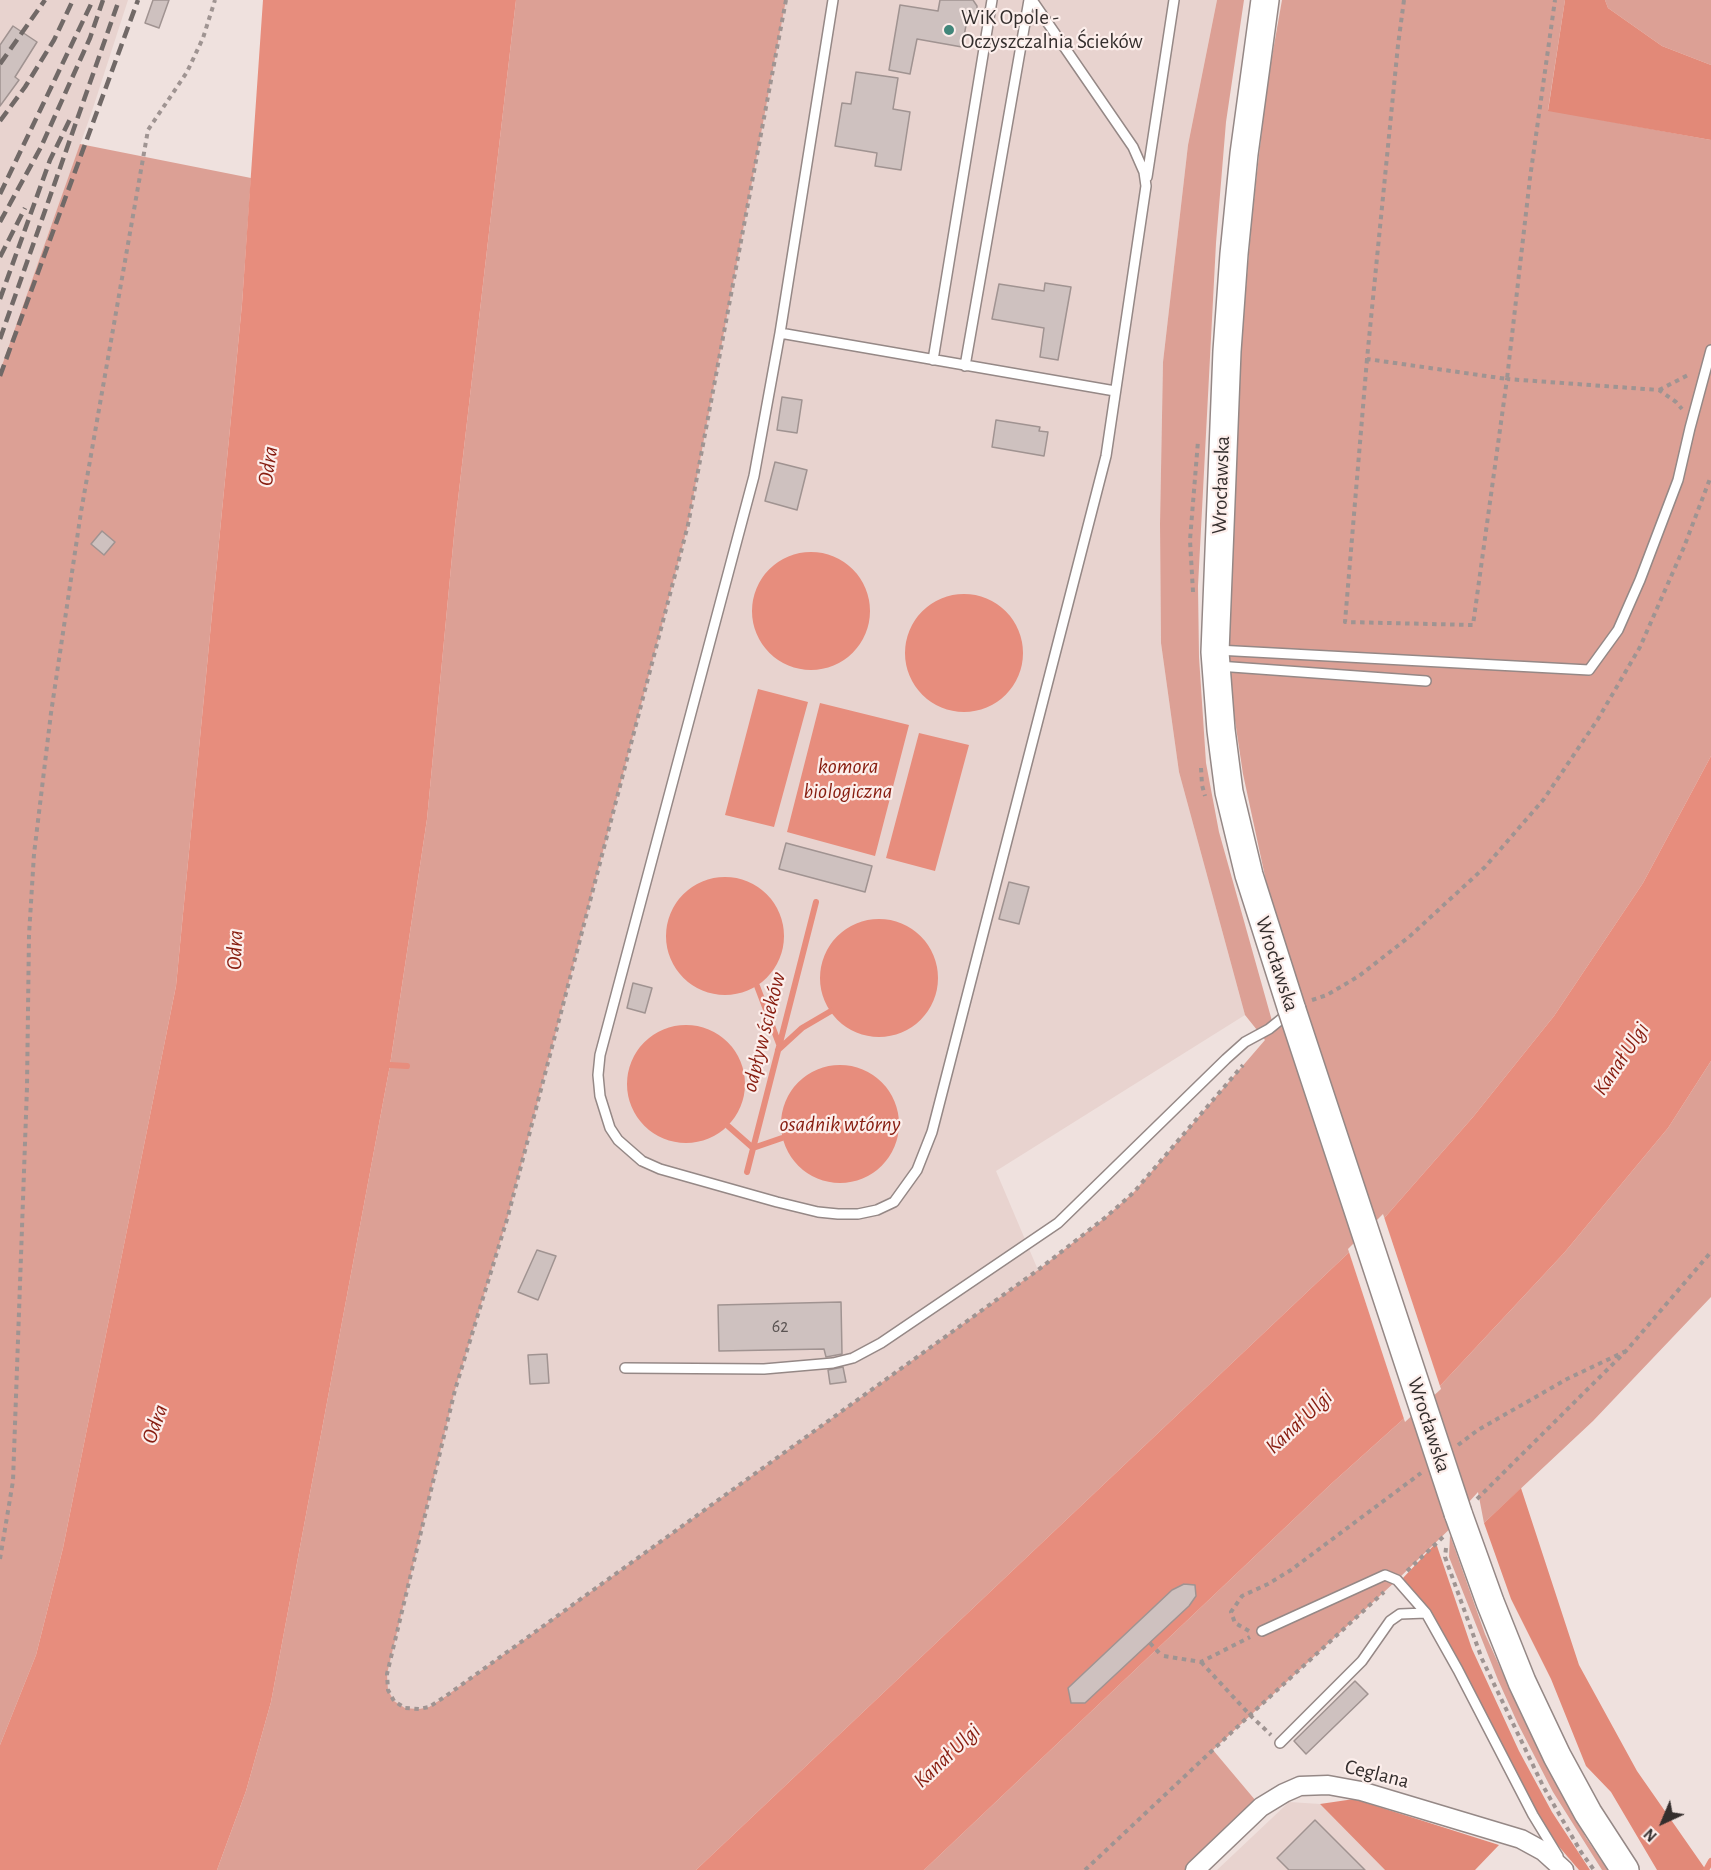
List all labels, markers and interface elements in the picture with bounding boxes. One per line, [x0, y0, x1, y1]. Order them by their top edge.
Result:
place label: WiK Opole - Oczyszczalnia Ścieków [961, 5, 1143, 55]
marker: WiK Opole - Oczyszczalnia Ścieków [942, 23, 956, 37]
street label: Wrocławska [1207, 435, 1235, 535]
water label: Odra [252, 444, 284, 488]
water label: komora biologiczna [804, 753, 892, 804]
street label: Wrocławska [1250, 913, 1304, 1015]
water label: Odra [221, 930, 249, 970]
water label: odpływ ścieków [736, 969, 792, 1095]
water label: Kanał Ulgi [1587, 1018, 1655, 1100]
water label: osadnik wtórny [780, 1111, 900, 1137]
house number: 62 [772, 1316, 788, 1338]
street label: Wrocławska [1402, 1374, 1456, 1476]
water label: Kanał Ulgi [1260, 1384, 1338, 1460]
water label: Odra [136, 1401, 174, 1447]
water label: Kanał Ulgi [908, 1718, 986, 1794]
street label: Ceglana [1342, 1754, 1412, 1794]
north arrow [1633, 1792, 1693, 1852]
text: N [1641, 1825, 1660, 1845]

